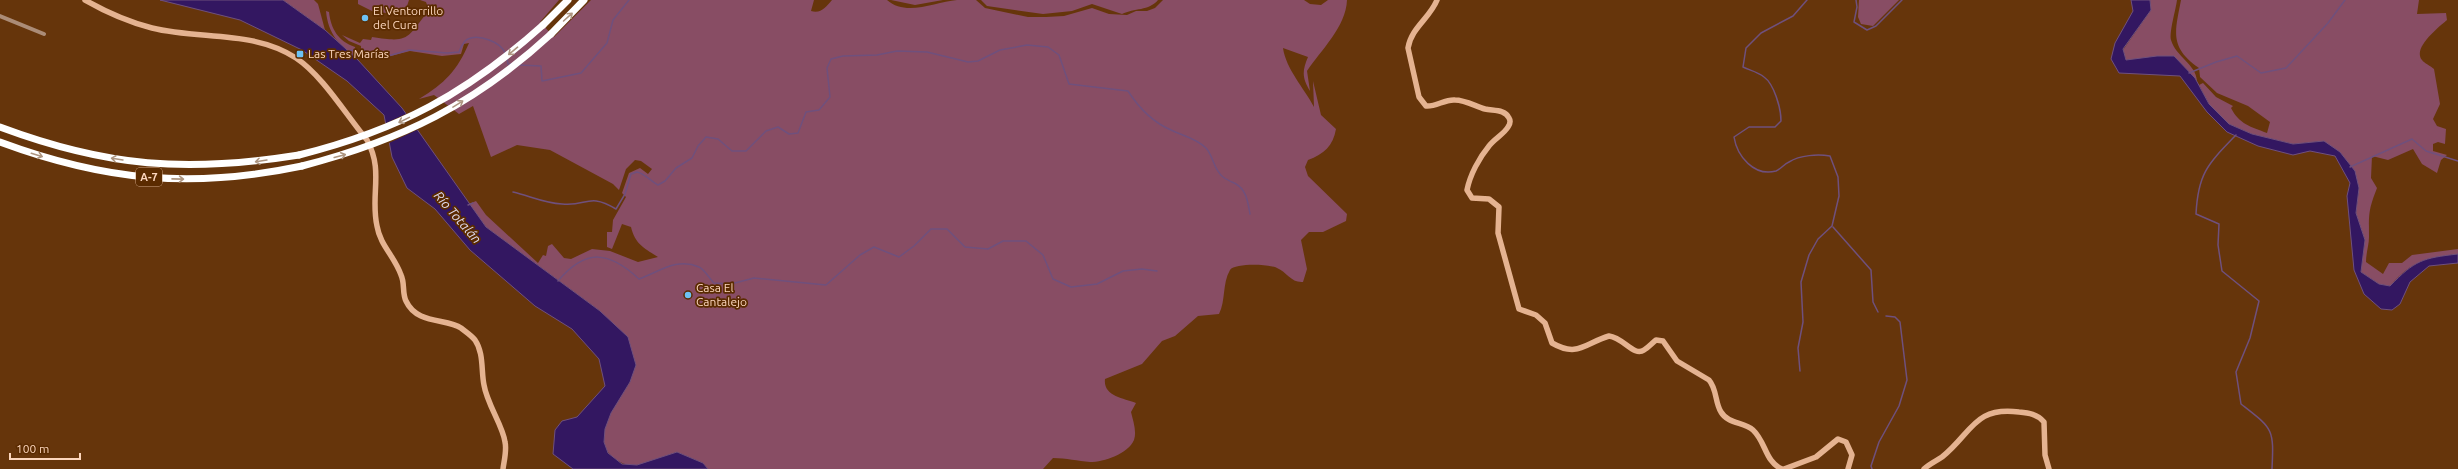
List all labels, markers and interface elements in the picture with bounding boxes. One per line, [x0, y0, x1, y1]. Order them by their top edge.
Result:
place label: El Ventorrillo del Cura [373, 4, 443, 31]
marker: El Ventorrillo del Cura [360, 13, 370, 23]
one-way arrow [563, 13, 573, 22]
place label: Las Tres Marías [308, 47, 389, 60]
one-way arrow [508, 47, 519, 56]
marker: Las Tres Marías [295, 49, 305, 59]
one-way arrow [453, 100, 464, 108]
one-way arrow [398, 117, 410, 124]
one-way arrow [30, 152, 43, 159]
one-way arrow [333, 152, 346, 159]
one-way arrow [111, 155, 124, 163]
one-way arrow [255, 157, 268, 165]
road number: A-7 [136, 168, 162, 186]
one-way arrow [171, 175, 184, 183]
water label: Río Totalán [432, 188, 484, 246]
place label: Casa El Cantalejo [696, 281, 747, 308]
marker: Casa El Cantalejo [683, 290, 693, 300]
scale bar [10, 435, 80, 461]
text: 100 m [16, 442, 49, 455]

